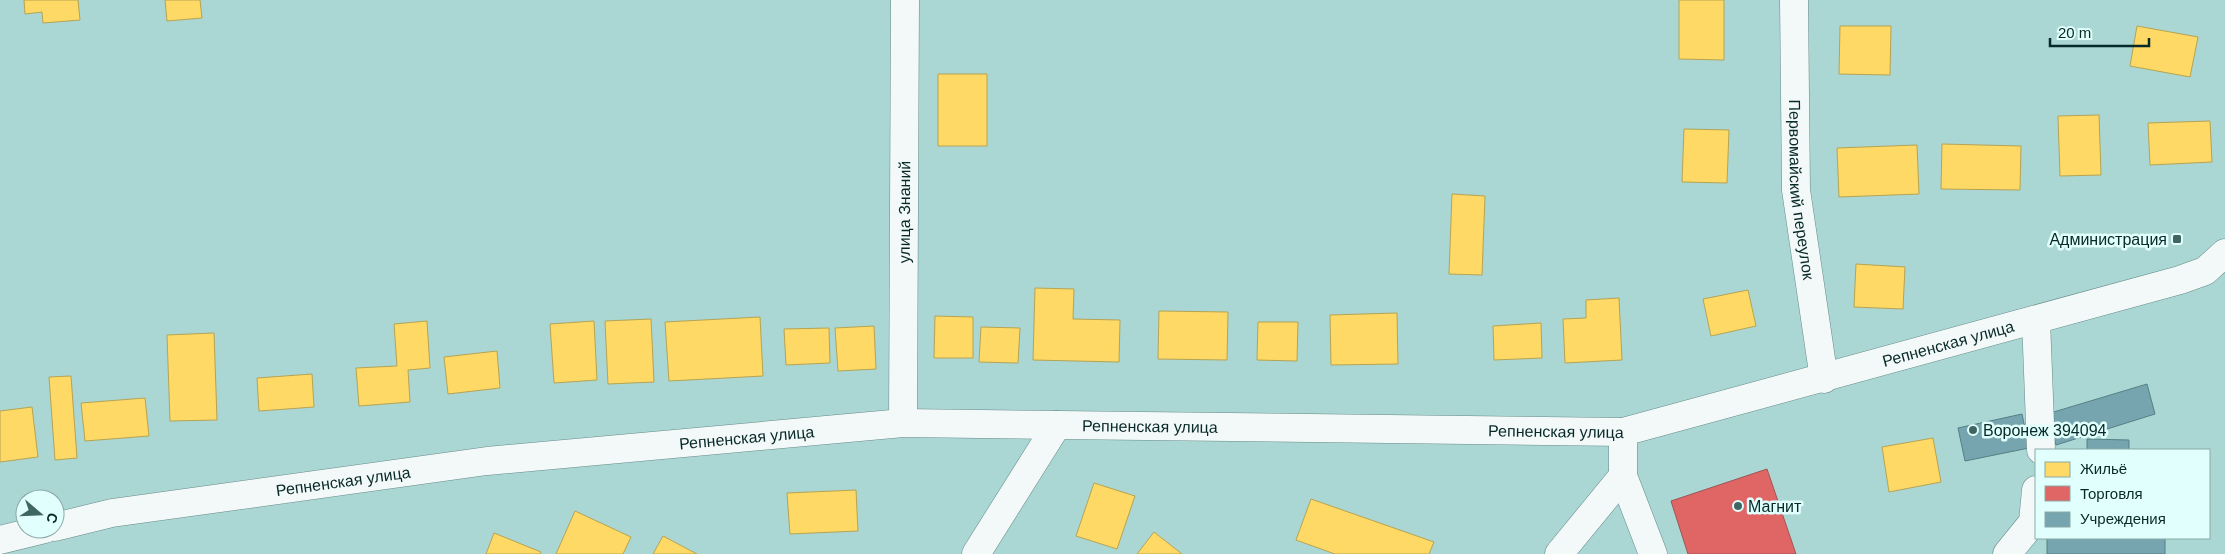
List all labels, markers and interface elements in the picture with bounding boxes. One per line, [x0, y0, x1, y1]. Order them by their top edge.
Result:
scale bar [2050, 15, 2149, 47]
text: 20 m [2058, 24, 2091, 41]
street label: Первомайский переулок [1787, 99, 1818, 282]
street label: улица Знаний [895, 161, 913, 263]
place label: Администрация [2049, 231, 2167, 248]
marker: Администрация [2171, 233, 2183, 245]
street label: Репненская улица [1880, 317, 2016, 369]
street label: Репненская улица [1082, 417, 1218, 435]
street label: Репненская улица [1488, 422, 1624, 441]
place label: Воронеж 394094 [1983, 422, 2107, 439]
street label: Репненская улица [678, 423, 815, 452]
marker: Воронеж 394094 [1967, 424, 1979, 436]
legend [2035, 449, 2210, 539]
text: Жильё [2080, 460, 2127, 477]
street label: Репненская улица [275, 463, 411, 499]
text: Торговля [2080, 485, 2143, 502]
north arrow [15, 489, 65, 539]
place label: Магнит [1748, 498, 1802, 515]
marker: Магнит [1732, 500, 1744, 512]
text: Учреждения [2080, 510, 2166, 527]
text: С [43, 511, 62, 526]

